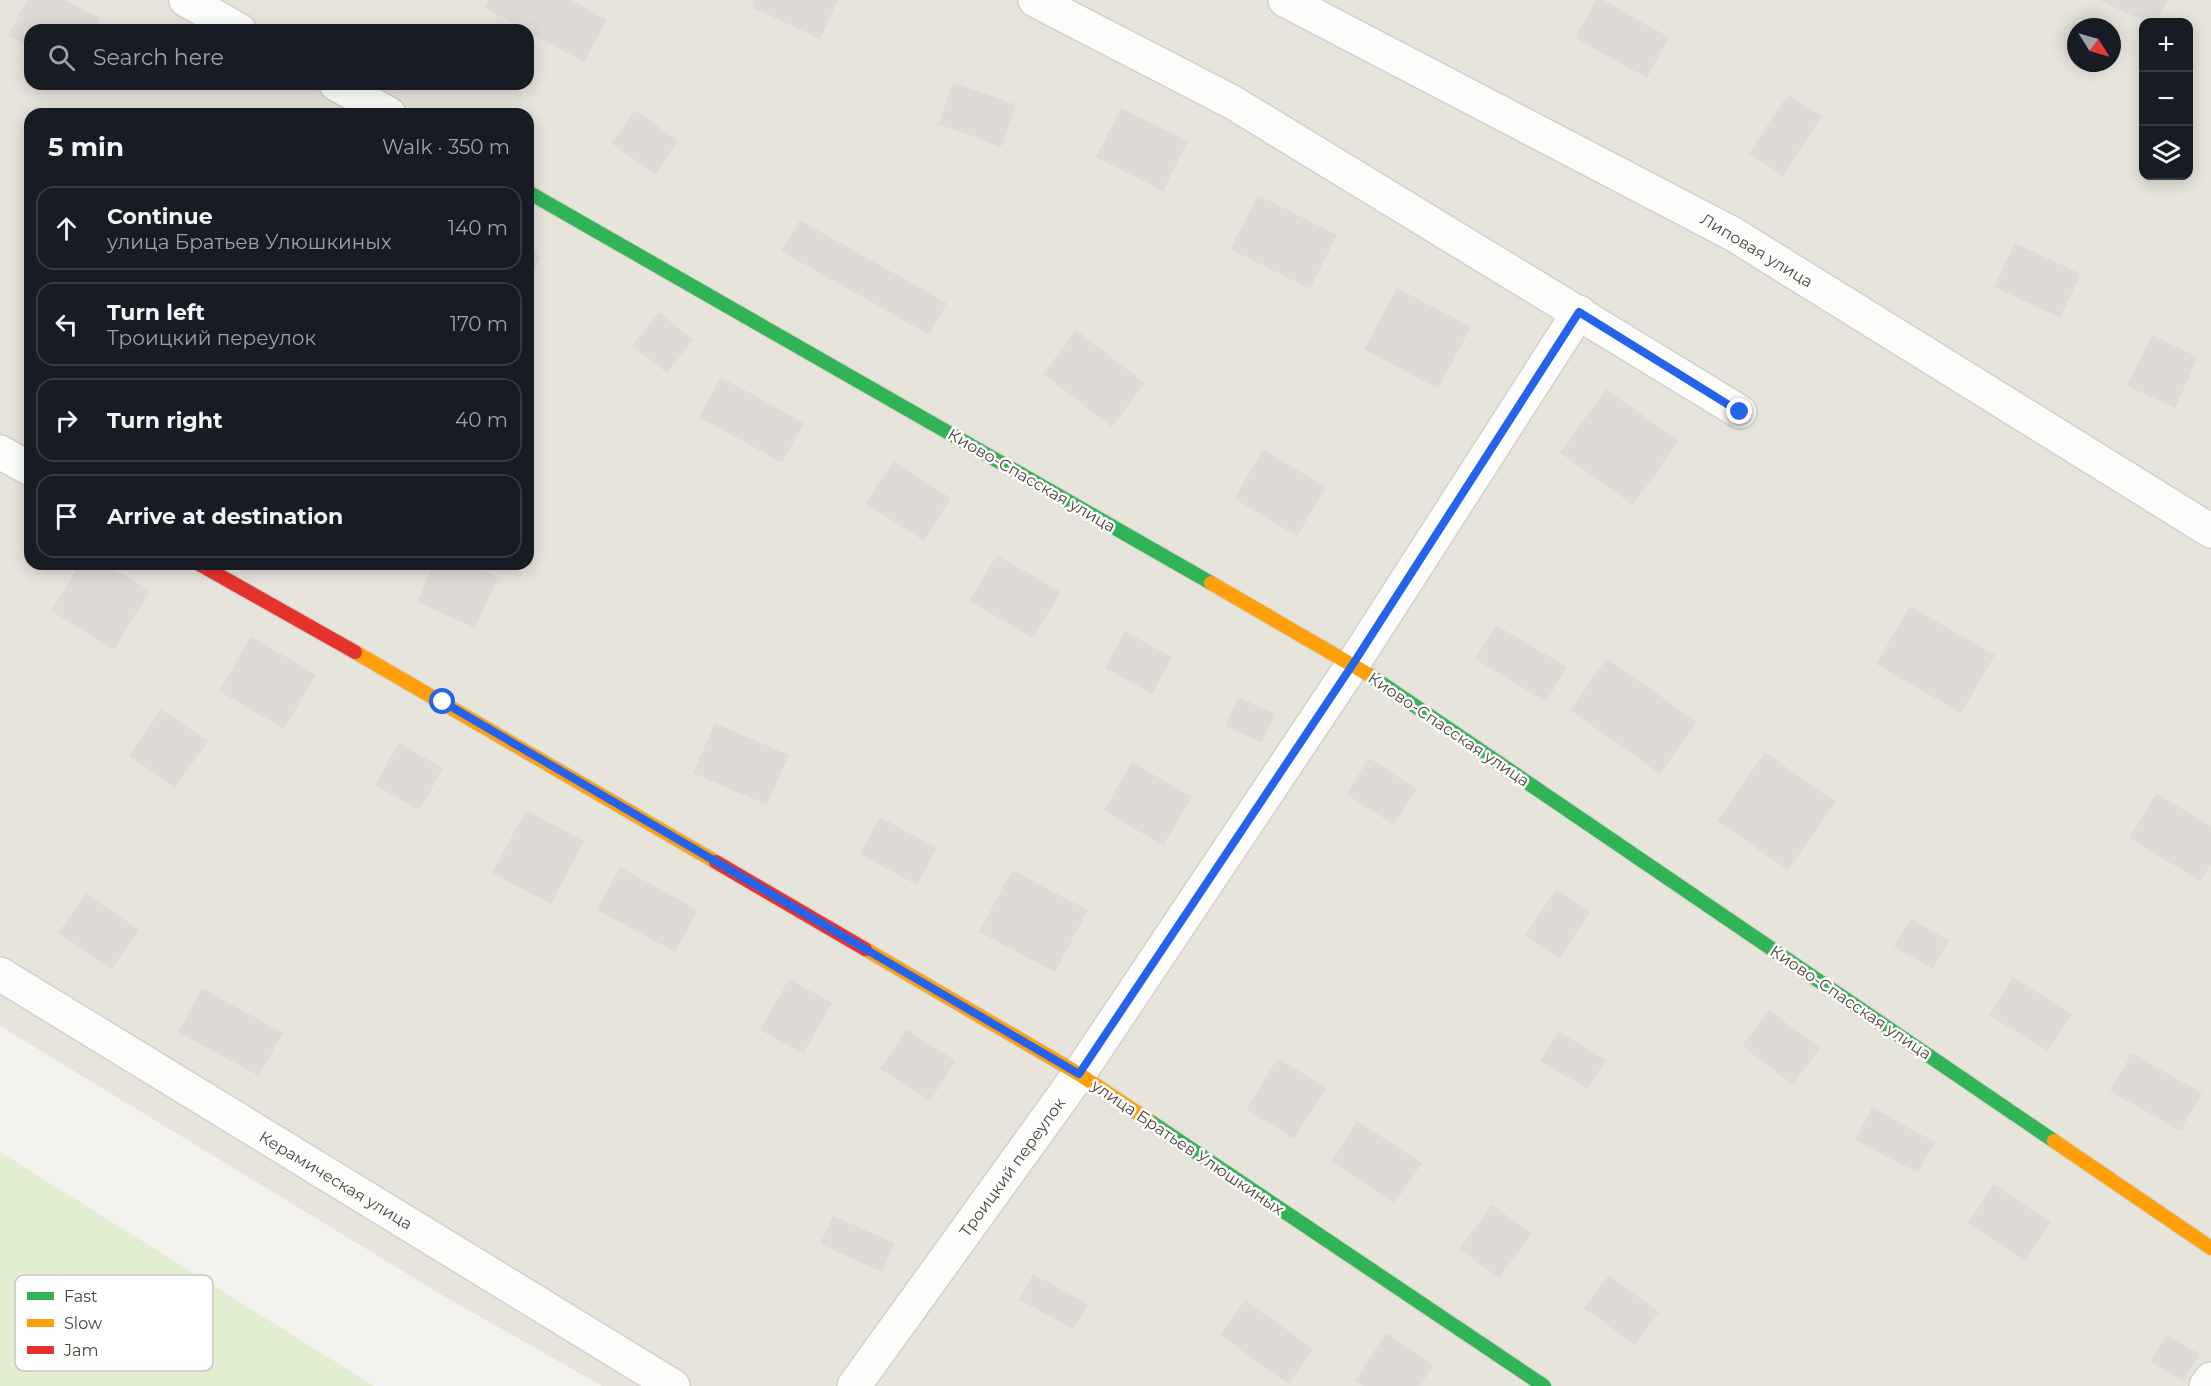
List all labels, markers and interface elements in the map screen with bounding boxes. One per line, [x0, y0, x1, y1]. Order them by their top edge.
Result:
north arrow [2067, 18, 2121, 72]
map controls [2139, 18, 2193, 180]
button: + [2139, 18, 2193, 72]
search box [24, 24, 534, 90]
icon: search [45, 41, 78, 74]
text: Search here [93, 44, 224, 71]
button: − [2139, 72, 2193, 126]
button: layers [2139, 126, 2193, 180]
text: 5 min [48, 131, 124, 163]
text: Walk · 350 m [382, 135, 510, 159]
text: Continue [107, 203, 213, 230]
street label: Липовая улица [1697, 209, 1816, 291]
icon: ahead [50, 212, 83, 245]
text: 140 m [448, 216, 508, 240]
text: улица Братьев Улюшкиных [107, 230, 392, 254]
text: Turn left [107, 299, 205, 326]
icon: left [50, 308, 83, 341]
text: 170 m [450, 312, 508, 336]
text: Троицкий переулок [107, 326, 316, 350]
route end [1726, 398, 1752, 424]
icon: right [50, 404, 83, 437]
text: Turn right [107, 407, 222, 434]
text: 40 m [455, 408, 508, 432]
street label: Киово-Спасская улица [945, 425, 1119, 536]
icon: arrive [50, 500, 83, 533]
text: Arrive at destination [107, 503, 343, 530]
street label: Киово-Спасская улица [1365, 668, 1533, 791]
route start [429, 688, 455, 714]
street label: Киово-Спасская улица [1767, 941, 1935, 1064]
street label: улица Братьев Улюшкиных [1087, 1075, 1288, 1219]
street label: Троицкий переулок [956, 1093, 1070, 1241]
street label: Керамическая улица [256, 1127, 416, 1234]
legend [15, 1275, 213, 1371]
text: Fast [64, 1287, 98, 1306]
text: Slow [64, 1314, 102, 1333]
text: Jam [63, 1341, 98, 1360]

